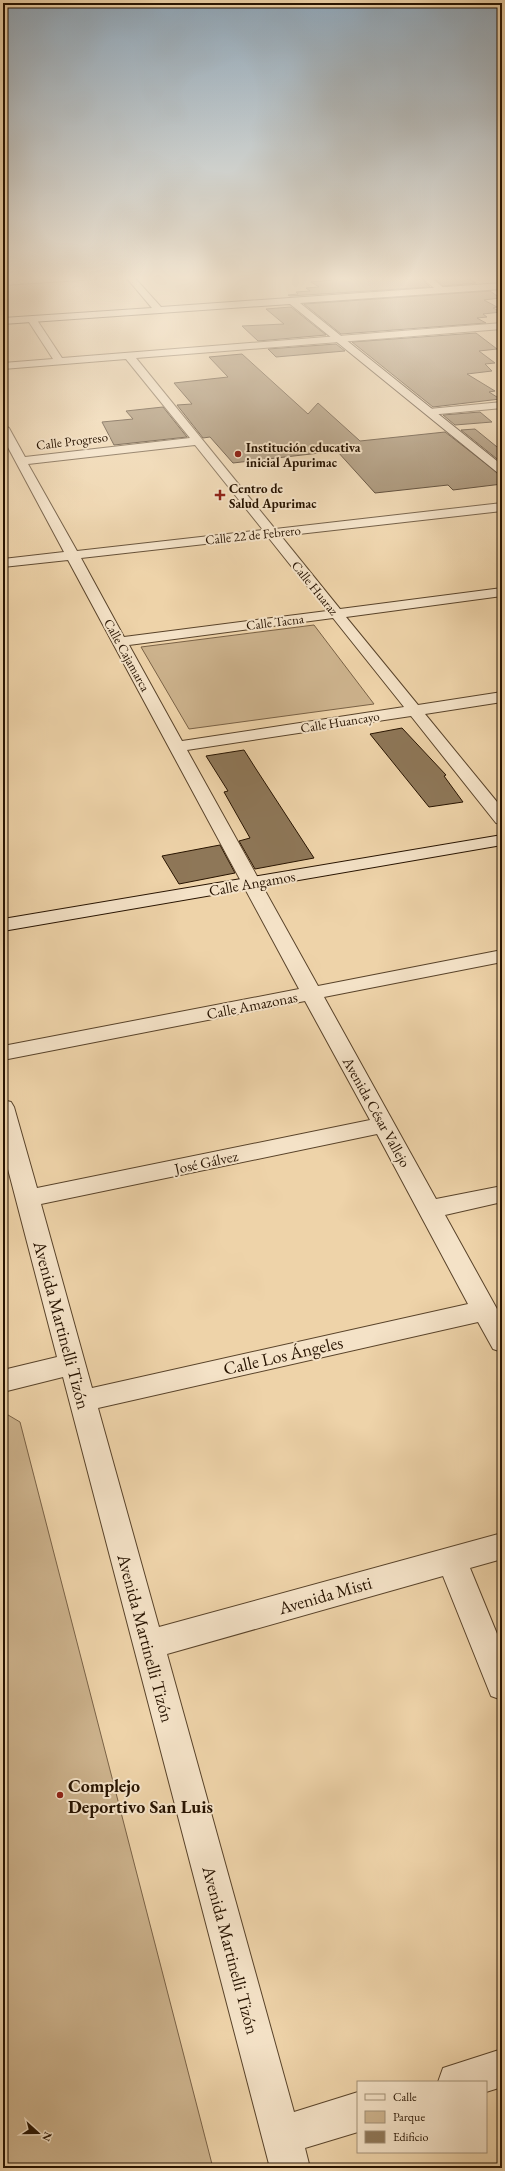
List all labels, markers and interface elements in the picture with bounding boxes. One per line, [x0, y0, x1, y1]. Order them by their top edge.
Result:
street label: Calle Progreso [35, 428, 109, 454]
place label: Institución educativa inicial Apurimac [246, 439, 361, 471]
marker: Institución educativa inicial Apurimac [233, 449, 243, 459]
place label: Centro de Salud Apurimac [229, 480, 317, 512]
marker: Centro de Salud Apurimac [214, 489, 226, 501]
street label: Calle 22 de Febrero [204, 522, 302, 548]
street label: Calle Huaraz [288, 557, 342, 619]
street label: Calle Tacna [245, 610, 306, 634]
street label: Calle Cajamarca [100, 616, 154, 695]
street label: Calle Huancayo [299, 707, 381, 737]
street label: Calle Angamos [207, 866, 297, 900]
street label: Calle Amazonas [205, 987, 299, 1023]
street label: Avenida César Vallejo [338, 1053, 415, 1171]
street label: José Gálvez [171, 1146, 240, 1178]
street label: Avenida Martinelli Tizón [28, 1237, 96, 1412]
street label: Calle Los Ángeles [221, 1330, 345, 1380]
street label: Avenida Martinelli Tizón [112, 1550, 180, 1725]
street label: Avenida Misti [275, 1571, 375, 1620]
place label: Complejo Deportivo San Luis [68, 1774, 213, 1818]
marker: Complejo Deportivo San Luis [55, 1790, 65, 1800]
street label: Avenida Martinelli Tizón [197, 1862, 265, 2037]
legend [357, 2081, 487, 2153]
text: Calle [393, 2089, 417, 2105]
text: Parque [393, 2109, 425, 2125]
north arrow [18, 2113, 58, 2153]
text: Edificio [393, 2129, 429, 2145]
text: N [39, 2130, 55, 2143]

